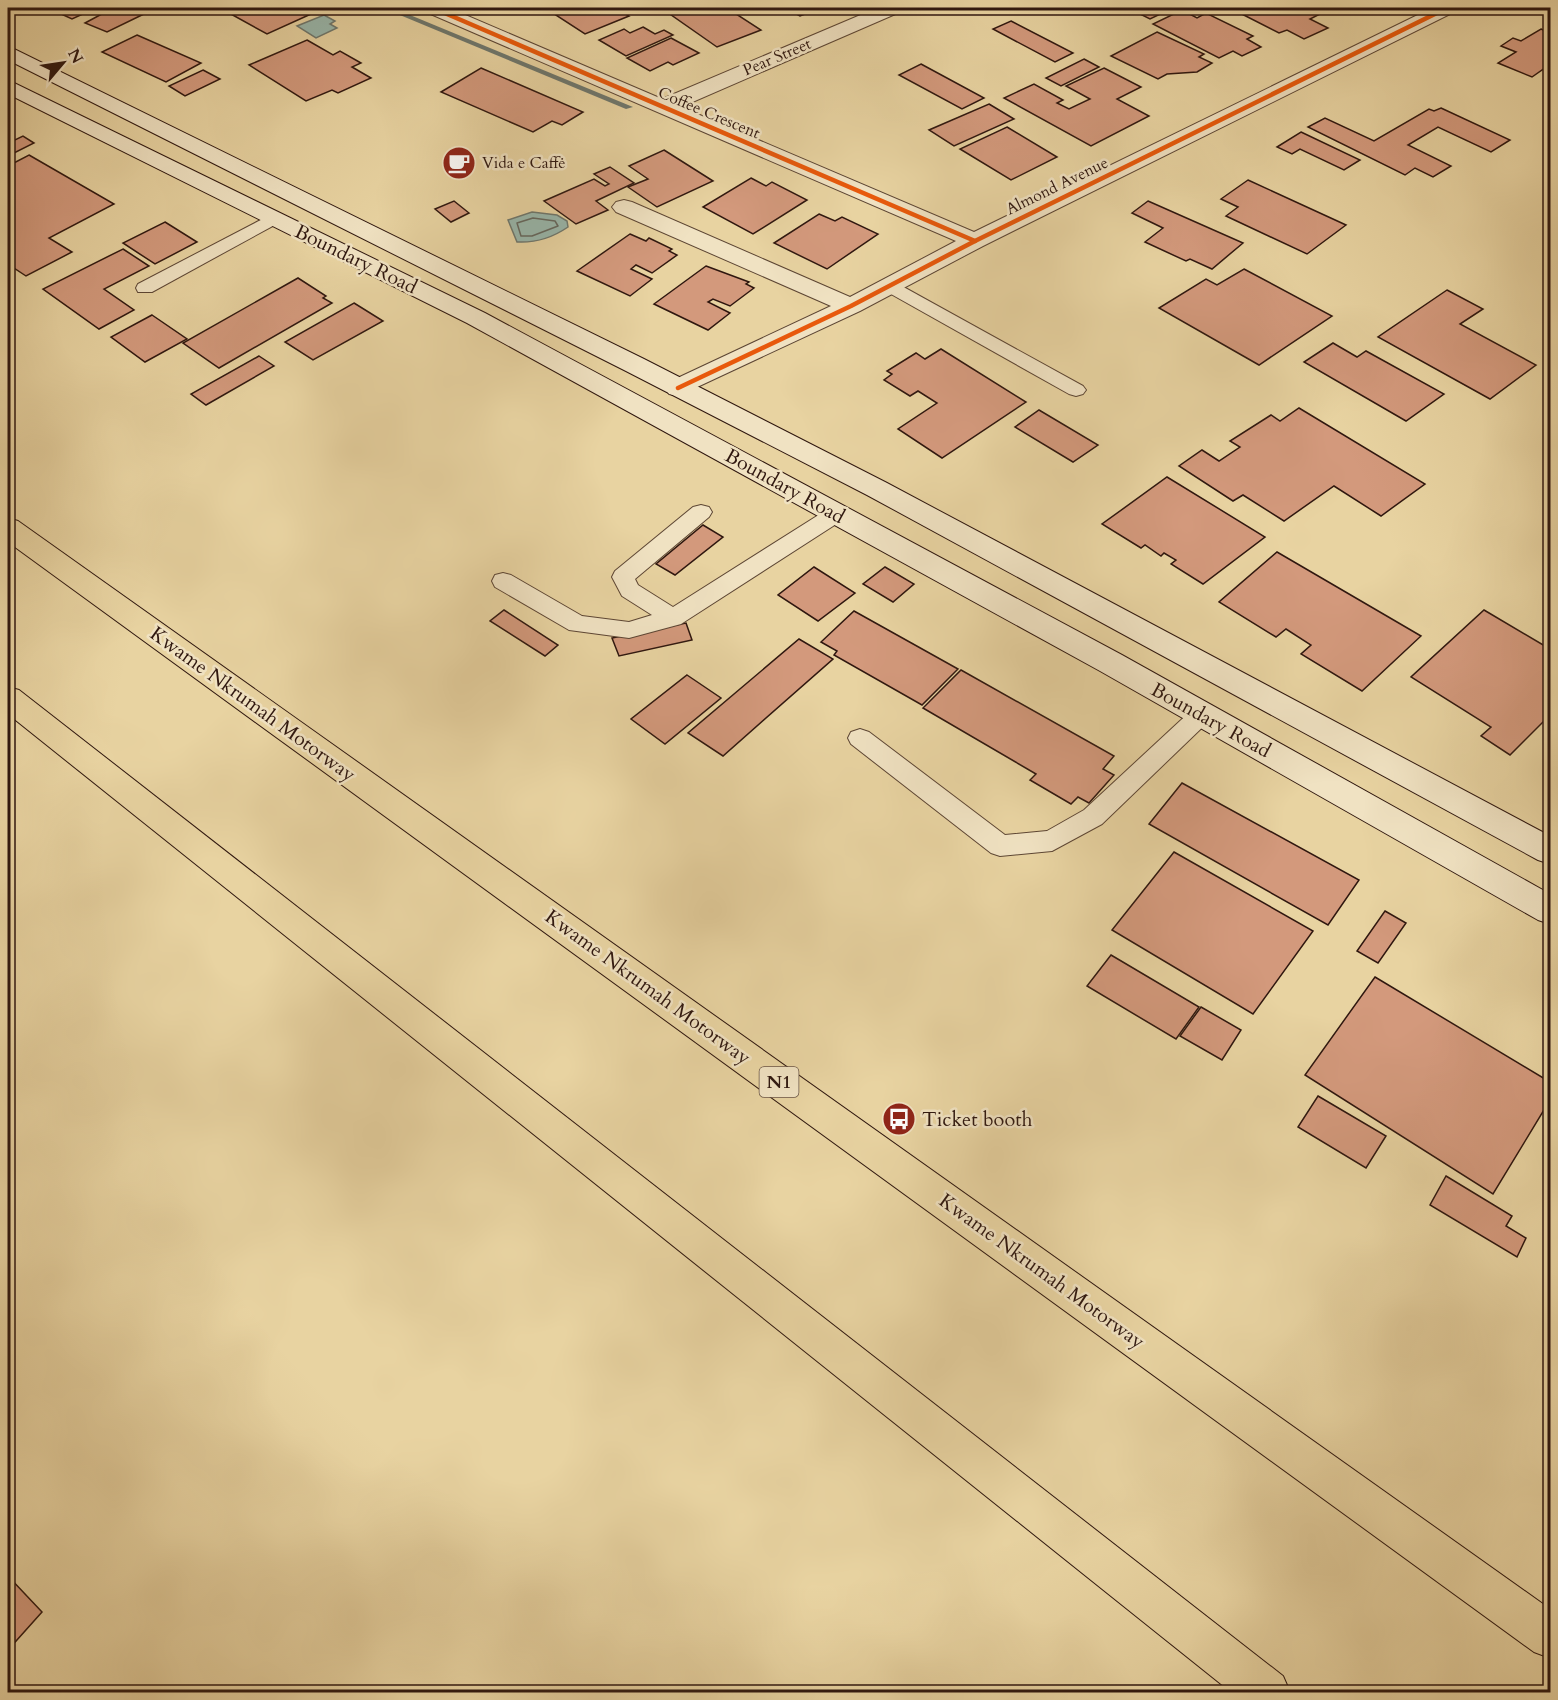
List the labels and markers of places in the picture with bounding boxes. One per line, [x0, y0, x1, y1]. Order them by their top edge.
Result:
cafe icon: Vida e Caffė [441, 145, 477, 181]
place label: Vida e Caffė [482, 152, 565, 174]
bus stop icon: Ticket booth [881, 1101, 917, 1137]
place label: Ticket booth [922, 1106, 1033, 1133]

